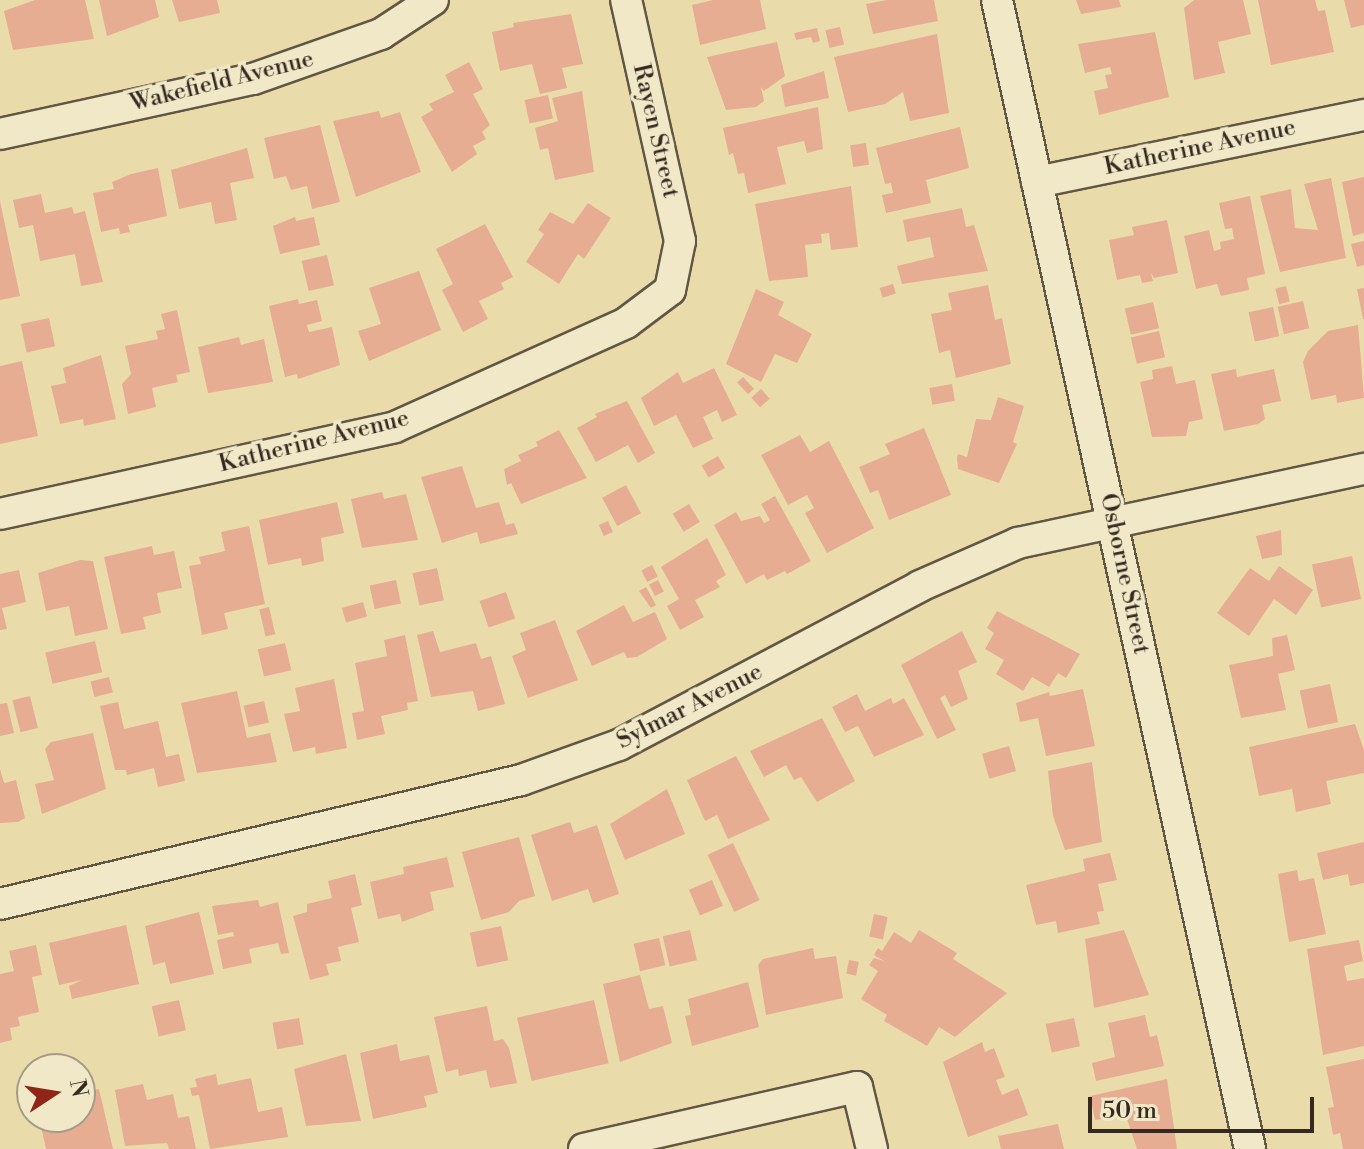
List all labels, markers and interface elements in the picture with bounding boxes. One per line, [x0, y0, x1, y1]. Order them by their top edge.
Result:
street label: Wakefield Avenue [127, 45, 317, 119]
street label: Rayen Street [626, 61, 684, 201]
street label: Katherine Avenue [1102, 114, 1298, 182]
street label: Katherine Avenue [216, 404, 412, 480]
street label: Osborne Street [1093, 491, 1155, 657]
street label: Sylmar Avenue [612, 658, 768, 756]
north arrow [16, 1053, 96, 1133]
text: N [63, 1077, 93, 1100]
scale bar [1092, 1081, 1318, 1131]
text: 50 m [1102, 1096, 1157, 1126]

